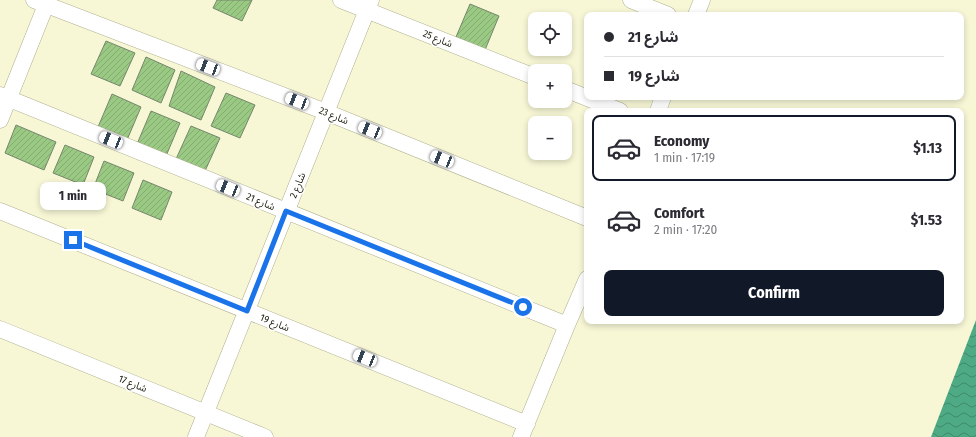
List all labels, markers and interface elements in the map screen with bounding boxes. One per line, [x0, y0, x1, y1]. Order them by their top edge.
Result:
map controls [528, 12, 572, 160]
button: locate [528, 12, 572, 56]
street label: شارع 25 [421, 28, 454, 51]
text: شارع 21 [628, 28, 679, 46]
car [195, 57, 221, 77]
button: + [528, 64, 572, 108]
text: شارع 19 [628, 67, 680, 85]
car [284, 91, 310, 111]
street label: شارع 23 [317, 105, 350, 128]
button: − [528, 116, 572, 160]
car [357, 120, 383, 140]
car [98, 130, 124, 150]
icon: car [606, 130, 642, 166]
text: Economy [654, 132, 709, 150]
text: $1.13 [913, 139, 942, 157]
car [429, 149, 455, 169]
text: 1 min · 17:19 [654, 150, 715, 165]
street label: شارع 2 [287, 171, 309, 200]
car [215, 178, 241, 198]
callout: 1 min [40, 182, 106, 210]
text: 1 min [59, 188, 87, 203]
street label: شارع 21 [244, 191, 277, 214]
icon: car [606, 202, 642, 238]
text: Comfort [654, 204, 705, 222]
text: $1.53 [911, 211, 942, 229]
text: 2 min · 17:20 [654, 222, 717, 237]
route end [64, 231, 82, 249]
button: Confirm [604, 270, 944, 316]
route start [514, 298, 532, 316]
street label: شارع 19 [258, 312, 291, 335]
car [352, 348, 378, 368]
street label: شارع 17 [116, 373, 149, 396]

